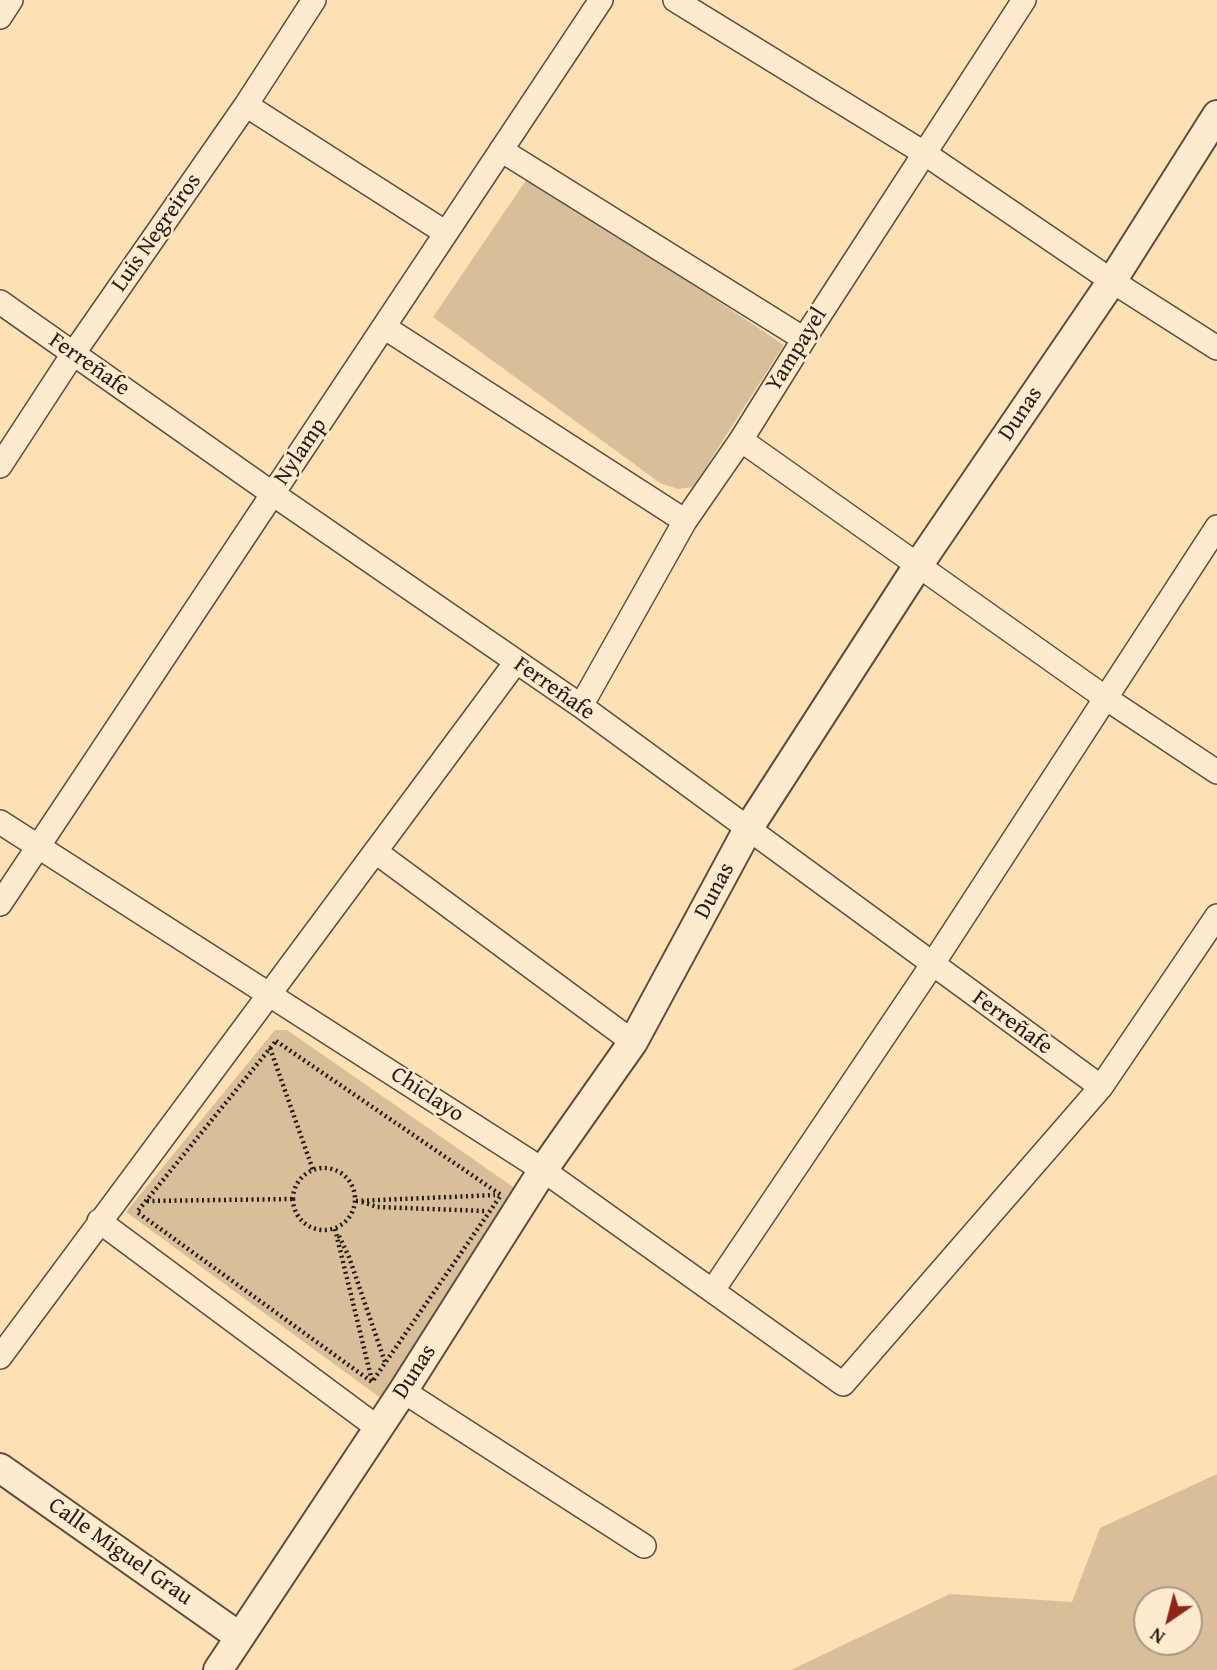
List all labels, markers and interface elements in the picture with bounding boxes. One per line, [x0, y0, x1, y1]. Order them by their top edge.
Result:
street label: Luis Negreiros [106, 169, 208, 297]
street label: Yampayel [760, 303, 834, 397]
street label: Ferreñafe [43, 327, 135, 403]
street label: Dunas [993, 382, 1049, 446]
street label: Nylamp [269, 413, 333, 491]
street label: Ferreñafe [508, 651, 600, 727]
street label: Dunas [689, 858, 741, 924]
street label: Ferreñafe [966, 985, 1058, 1061]
street label: Chiclayo [385, 1061, 469, 1129]
street label: Dunas [387, 1340, 443, 1404]
street label: Calle Miguel Grau [43, 1492, 197, 1612]
north arrow [1133, 1586, 1203, 1656]
text: N [1144, 1621, 1170, 1652]

